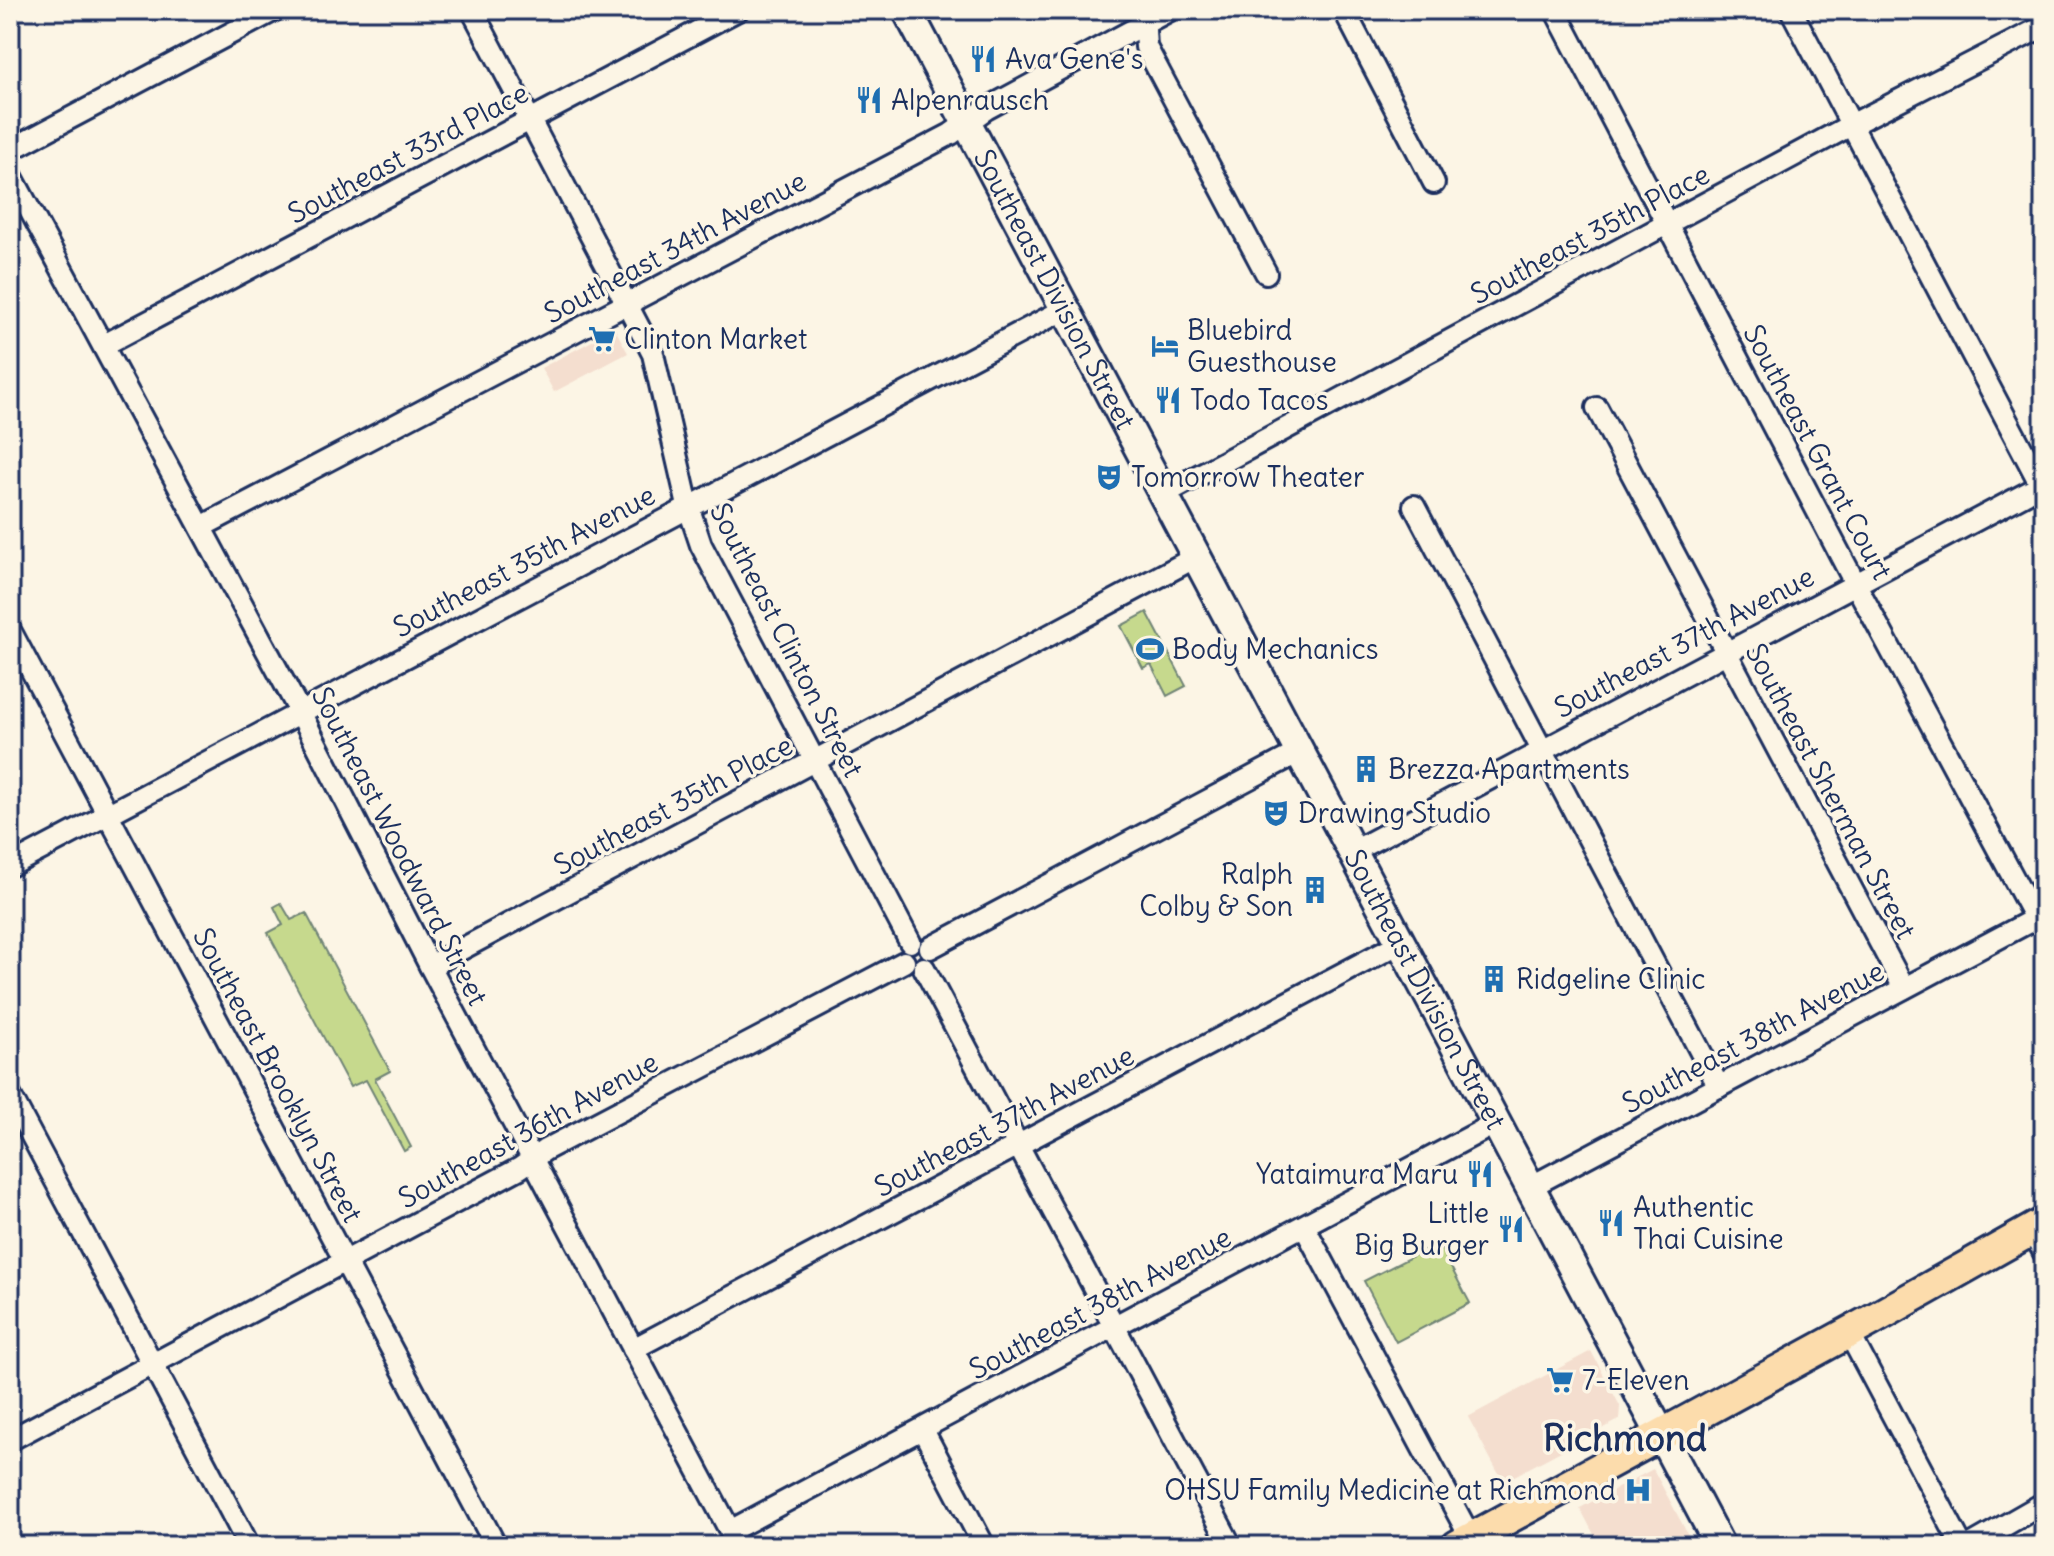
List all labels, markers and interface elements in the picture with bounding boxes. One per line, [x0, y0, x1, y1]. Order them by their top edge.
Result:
place label: Ava Gene's [1005, 41, 1144, 77]
restaurant icon: Ava Gene's [968, 44, 998, 74]
street label: Southeast 33rd Place [282, 74, 534, 232]
place label: Alpenrausch [891, 82, 1049, 118]
restaurant icon: Alpenrausch [854, 85, 884, 115]
street label: Southeast Division Street [966, 143, 1144, 435]
street label: Southeast 35th Place [1464, 156, 1716, 312]
street label: Southeast 34th Avenue [538, 163, 812, 331]
place label: Bluebird Guesthouse [1187, 312, 1337, 380]
street label: Southeast Grant Court [1736, 318, 1900, 586]
place label: Clinton Market [624, 321, 808, 357]
supermarket icon: Clinton Market [587, 324, 617, 354]
hotel icon: Bluebird Guesthouse [1150, 331, 1180, 361]
place label: Todo Tacos [1190, 382, 1329, 418]
restaurant icon: Todo Tacos [1153, 385, 1183, 415]
place label: Tomorrow Theater [1131, 459, 1364, 495]
theatre icon: Tomorrow Theater [1094, 462, 1124, 492]
street label: Southeast 35th Avenue [387, 477, 661, 645]
street label: Southeast Clinton Street [702, 497, 872, 783]
street label: Southeast 37th Avenue [1548, 558, 1820, 726]
place label: Body Mechanics [1172, 631, 1378, 667]
sports icon: Body Mechanics [1135, 634, 1165, 664]
street label: Southeast Sherman Street [1738, 637, 1924, 945]
street label: Southeast Woodward Street [304, 681, 496, 1011]
street label: Southeast 35th Place [547, 727, 799, 883]
place label: Brezza Apartments [1388, 751, 1630, 787]
building icon: Brezza Apartments [1351, 754, 1381, 784]
place label: Drawing Studio [1298, 795, 1491, 831]
theatre icon: Drawing Studio [1261, 798, 1291, 828]
street label: Southeast Division Street [1337, 843, 1514, 1135]
place label: Ralph Colby & Son [1139, 856, 1293, 924]
building icon: Ralph Colby & Son [1300, 875, 1330, 905]
street label: Southeast Brooklyn Street [185, 922, 371, 1228]
street label: Southeast 38th Avenue [1616, 953, 1890, 1121]
place label: Ridgeline Clinic [1516, 961, 1705, 997]
building icon: Ridgeline Clinic [1479, 964, 1509, 994]
street label: Southeast 37th Avenue [868, 1037, 1140, 1205]
street label: Southeast 36th Avenue [392, 1044, 664, 1216]
place label: Yataimura Maru [1256, 1156, 1458, 1192]
restaurant icon: Yataimura Maru [1465, 1159, 1495, 1189]
place label: Authentic Thai Cuisine [1633, 1189, 1784, 1257]
place label: Little Big Burger [1354, 1195, 1489, 1263]
restaurant icon: Authentic Thai Cuisine [1596, 1208, 1626, 1238]
restaurant icon: Little Big Burger [1496, 1214, 1526, 1244]
street label: Southeast 38th Avenue [963, 1219, 1237, 1387]
place label: 7-Eleven [1582, 1362, 1689, 1398]
supermarket icon: 7-Eleven [1545, 1365, 1575, 1395]
district label: Richmond [1543, 1416, 1707, 1461]
place label: OHSU Family Medicine at Richmond [1164, 1472, 1616, 1508]
hospital icon: OHSU Family Medicine at Richmond [1623, 1475, 1653, 1505]

